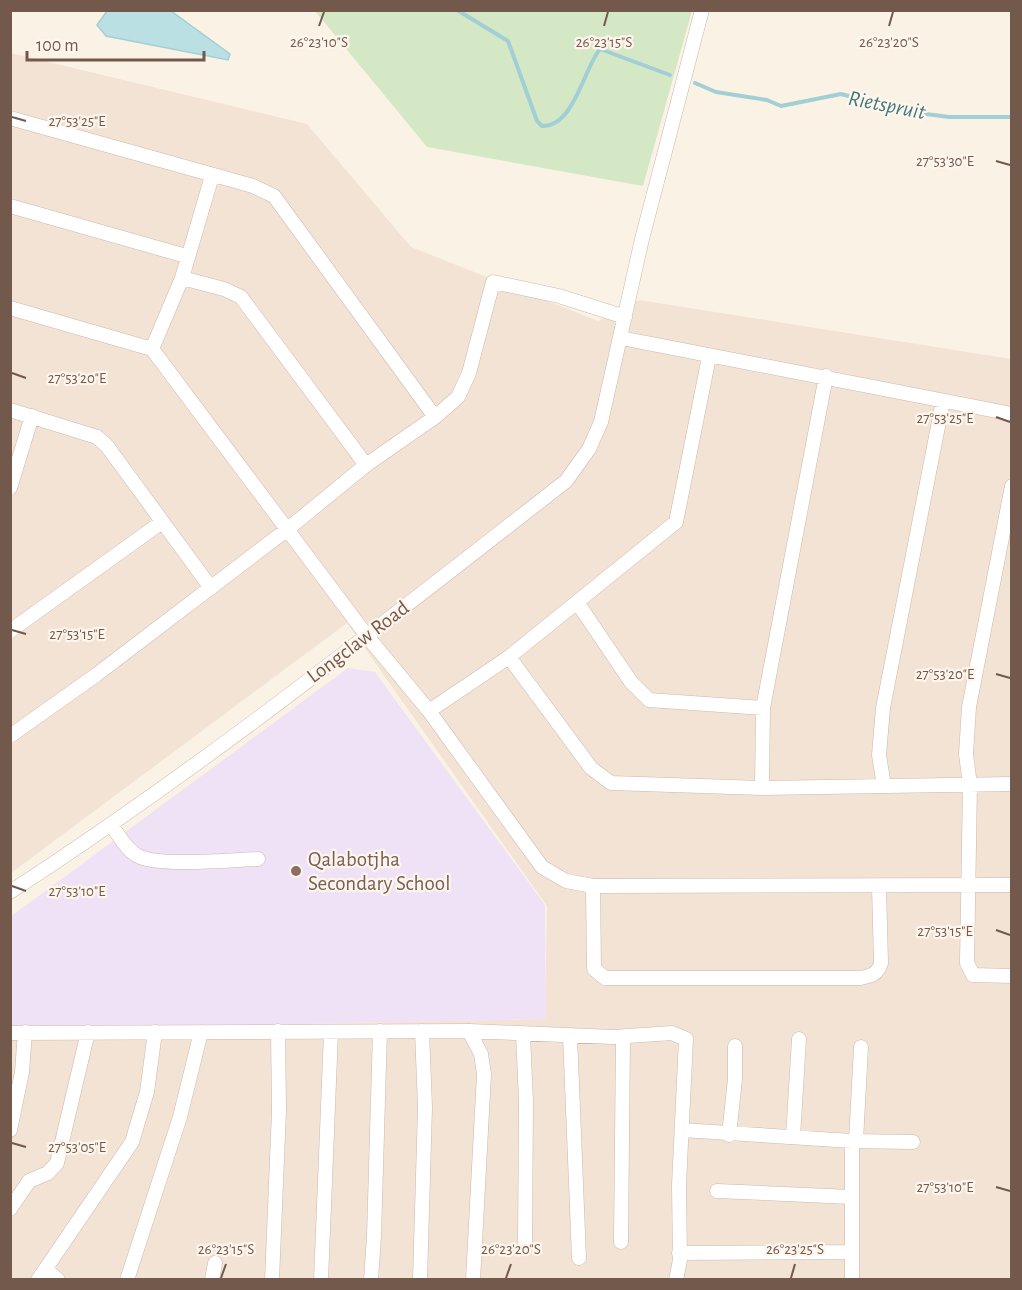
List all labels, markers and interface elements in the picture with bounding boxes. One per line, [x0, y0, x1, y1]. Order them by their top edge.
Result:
scale bar [27, 24, 204, 62]
text: 26°23'10"S [290, 35, 348, 50]
text: 26°23'15"S [576, 35, 632, 50]
text: 26°23'20"S [859, 35, 919, 50]
text: 100 m [36, 37, 79, 55]
water label: Rietspruit [846, 87, 928, 124]
text: 27°53'25"E [49, 114, 105, 129]
text: 27°53'30"E [916, 154, 974, 169]
text: 27°53'20"E [48, 371, 106, 386]
text: 27°53'25"E [917, 411, 973, 426]
street label: Longclaw Road [303, 597, 413, 687]
text: 27°53'15"E [49, 627, 105, 642]
text: 27°53'20"E [916, 667, 974, 682]
place label: Qalabotjha Secondary School [308, 849, 450, 894]
marker: Qalabotjha Secondary School [289, 864, 303, 878]
text: 27°53'10"E [49, 884, 105, 899]
text: 27°53'15"E [917, 924, 973, 939]
text: 27°53'05"E [48, 1140, 106, 1155]
text: 27°53'10"E [917, 1180, 973, 1195]
text: 26°23'15"S [198, 1242, 254, 1257]
text: 26°23'20"S [481, 1242, 541, 1257]
text: 26°23'25"S [766, 1242, 824, 1257]

